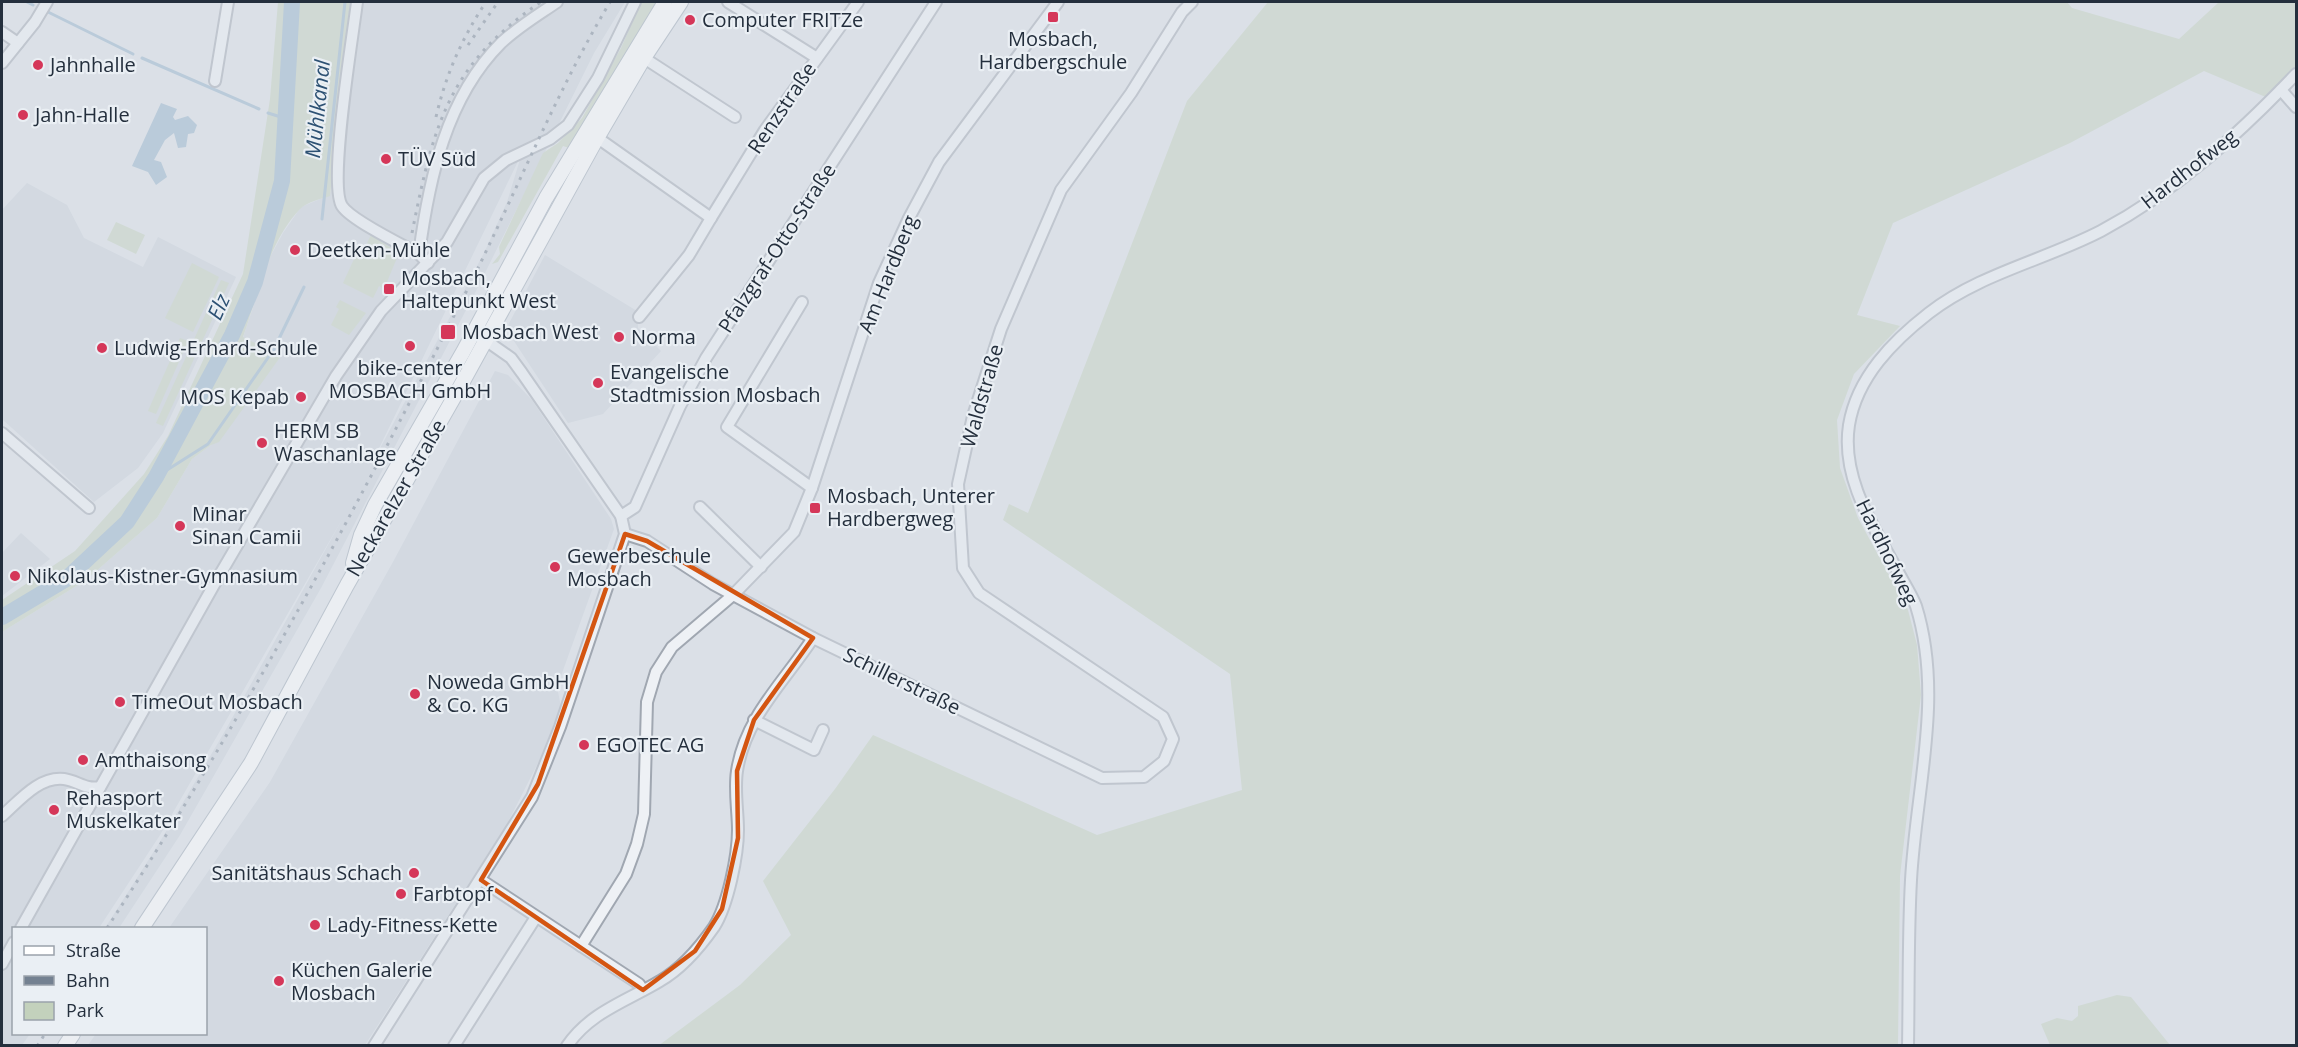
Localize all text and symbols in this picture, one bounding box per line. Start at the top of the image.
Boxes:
place label: Computer FRITZe [702,6,863,33]
marker: Mosbach, Hardbergschule [1046,10,1060,24]
marker: Computer FRITZe [683,13,697,27]
place label: Mosbach, Hardbergschule [979,25,1127,75]
place label: Jahnhalle [48,51,136,78]
street label: Renzstraße [741,57,822,159]
marker: Jahnhalle [31,58,45,72]
water label: Mühlkanal [298,58,336,159]
place label: Jahn-Halle [33,101,130,128]
marker: Jahn-Halle [16,108,30,122]
street label: Hardhofweg [2135,123,2242,215]
place label: TÜV Süd [398,145,476,172]
marker: TÜV Süd [379,152,393,166]
street label: Pfalzgraf-Otto-Straße [712,158,842,338]
street label: Am Hardberg [852,211,924,337]
place label: Deetken-Mühle [307,236,450,263]
marker: Deetken-Mühle [288,243,302,257]
place label: Mosbach, Haltepunkt West [401,264,556,314]
marker: Mosbach, Haltepunkt West [382,282,396,296]
water label: Elz [200,289,236,324]
place label: Mosbach West [462,318,598,345]
marker: Mosbach West [439,323,457,341]
place label: Norma [631,323,696,350]
marker: Norma [612,330,626,344]
place label: Ludwig-Erhard-Schule [114,334,318,361]
marker: bike-center MOSBACH GmbH [403,339,417,353]
marker: Ludwig-Erhard-Schule [95,341,109,355]
street label: Waldstraße [954,341,1009,451]
place label: bike-center MOSBACH GmbH [329,354,491,404]
place label: Evangelische Stadtmission Mosbach [610,358,821,408]
marker: Evangelische Stadtmission Mosbach [591,376,605,390]
place label: MOS Kepab [180,383,289,410]
marker: MOS Kepab [294,390,308,404]
street label: Neckarelzer Straße [340,414,452,581]
place label: HERM SB Waschanlage [274,417,397,467]
marker: HERM SB Waschanlage [255,436,269,450]
place label: Mosbach, Unterer Hardbergweg [827,482,995,532]
street label: Hardhofweg [1850,494,1925,609]
place label: Minar Sinan Camii [192,500,301,550]
marker: Mosbach, Unterer Hardbergweg [808,501,822,515]
marker: Minar Sinan Camii [173,519,187,533]
place label: Gewerbeschule Mosbach [567,542,711,592]
marker: Gewerbeschule Mosbach [548,560,562,574]
place label: Nikolaus-Kistner-Gymnasium [27,562,298,589]
marker: Nikolaus-Kistner-Gymnasium [8,569,22,583]
street label: Schillerstraße [839,641,965,721]
place label: Noweda GmbH & Co. KG [427,668,569,718]
marker: Noweda GmbH & Co. KG [408,687,422,701]
place label: TimeOut Mosbach [132,688,303,715]
marker: TimeOut Mosbach [113,695,127,709]
place label: EGOTEC AG [596,731,704,758]
marker: EGOTEC AG [577,738,591,752]
place label: Amthaisong [95,746,207,773]
marker: Amthaisong [76,753,90,767]
place label: Rehasport Muskelkater [66,784,181,834]
marker: Rehasport Muskelkater [47,803,61,817]
place label: Sanitätshaus Schach [212,859,402,886]
marker: Sanitätshaus Schach [407,866,421,880]
place label: Farbtopf [413,880,494,907]
marker: Farbtopf [394,887,408,901]
place label: Lady-Fitness-Kette [327,911,498,938]
marker: Lady-Fitness-Kette [308,918,322,932]
legend [12,927,207,1035]
text: Straße [66,938,121,962]
place label: Küchen Galerie Mosbach [291,956,432,1006]
text: Bahn [66,968,110,992]
marker: Küchen Galerie Mosbach [272,974,286,988]
text: Park [66,998,104,1022]

